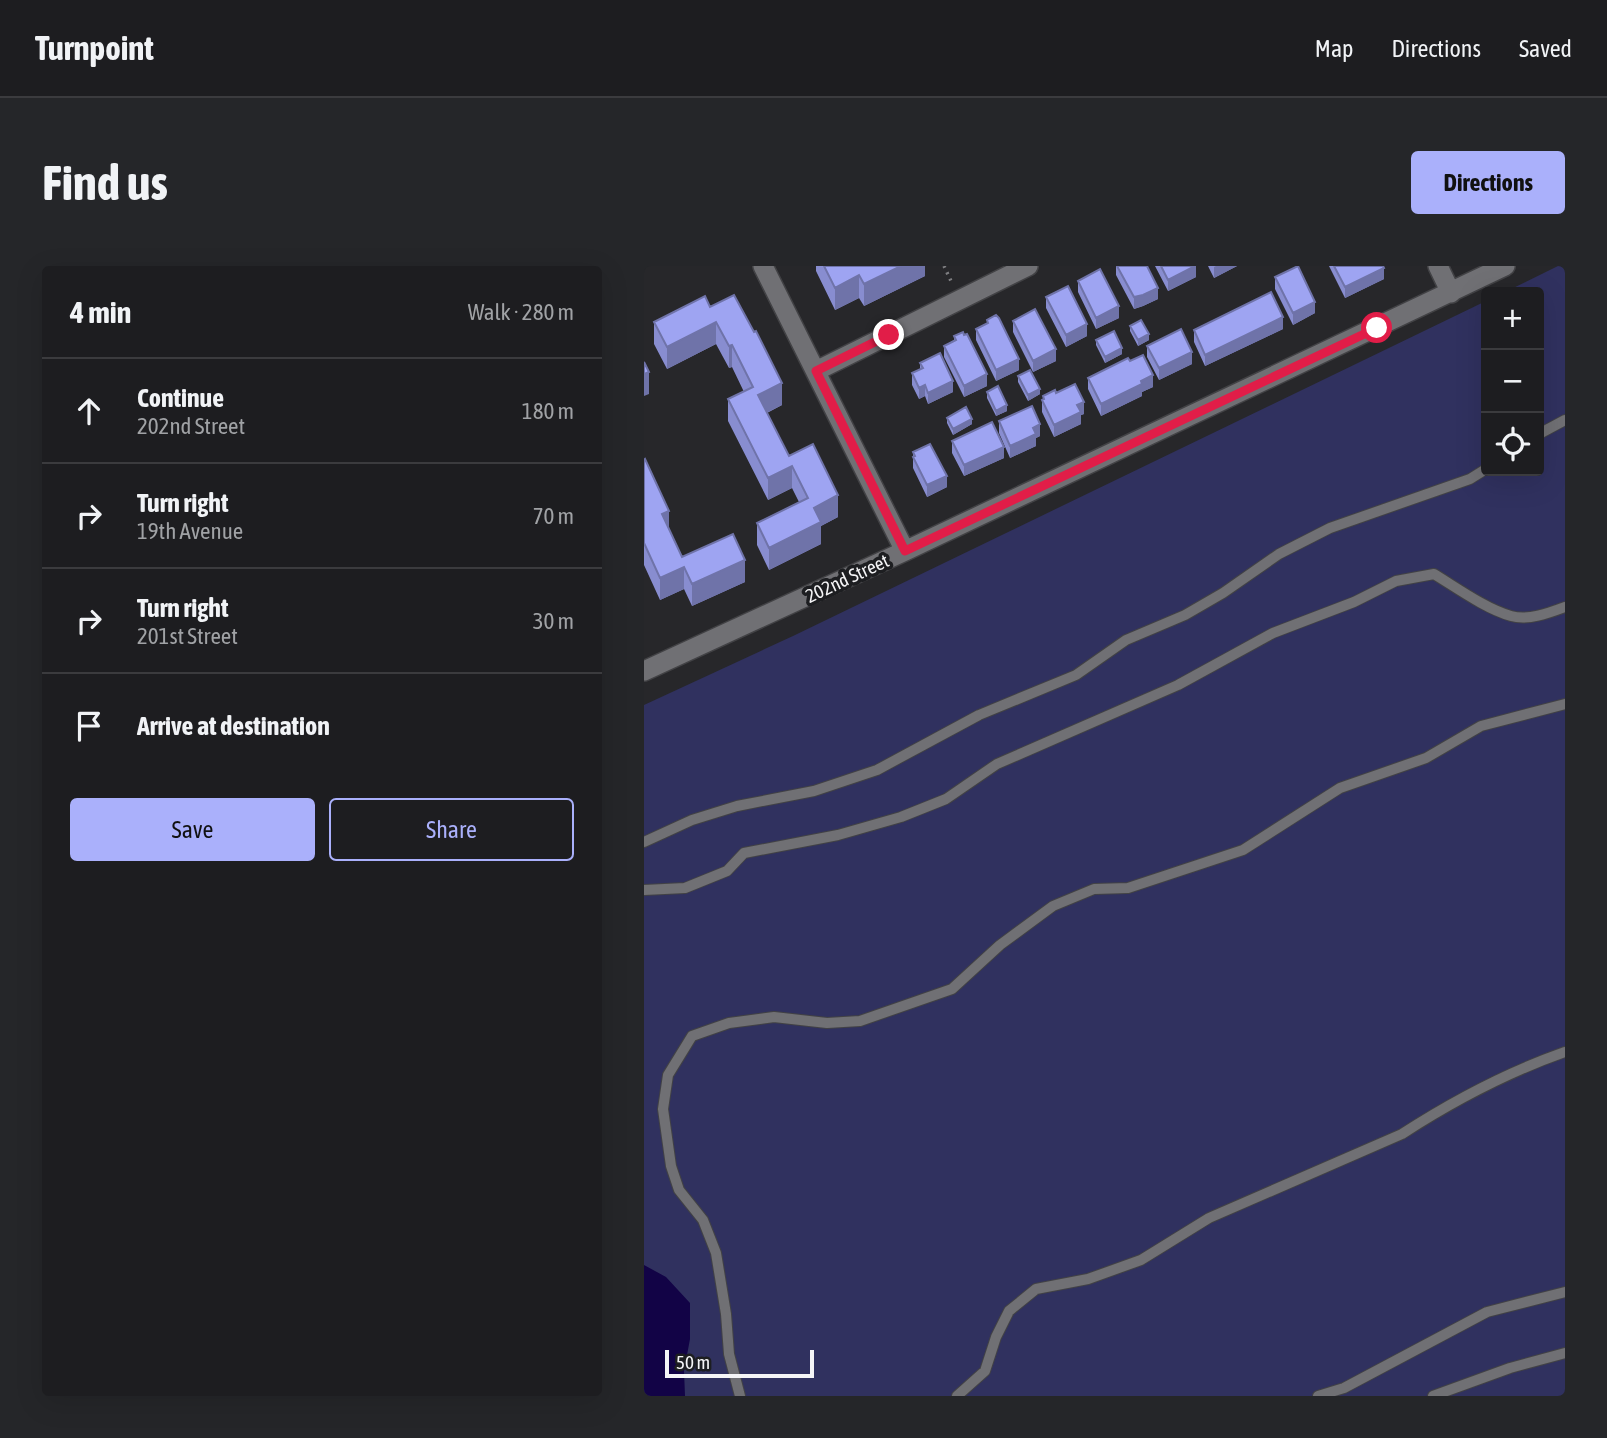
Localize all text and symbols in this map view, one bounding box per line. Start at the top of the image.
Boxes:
text: Turnpoint [35,29,154,67]
text: Map [1315,35,1353,62]
text: Directions [1391,35,1481,62]
text: Saved [1519,35,1572,62]
button: Directions [1411,151,1565,214]
text: Find us [42,154,168,210]
map controls [1481,287,1544,476]
button: + [1481,287,1544,350]
text: 4 min [70,295,131,329]
text: Walk · 280 m [468,299,574,325]
route start [1361,312,1392,343]
route end [873,319,904,350]
button: − [1481,350,1544,413]
text: Continue [137,383,224,413]
icon: ahead [70,392,108,430]
text: 180 m [522,398,574,424]
text: 202nd Street [137,413,245,439]
button: locate [1481,413,1544,476]
text: Turn right [137,488,228,518]
icon: right [70,497,108,535]
text: 70 m [533,503,574,529]
text: 19th Avenue [137,518,243,544]
street label: 202nd Street [802,549,892,607]
text: Turn right [137,593,228,623]
icon: right [70,602,108,640]
text: 30 m [533,608,574,634]
text: 201st Street [137,623,238,649]
icon: arrive [70,707,108,745]
text: Arrive at destination [137,711,330,741]
button: Save [70,798,315,861]
button: Share [329,798,574,861]
scale bar [665,1347,814,1379]
text: 50 m [676,1351,710,1373]

